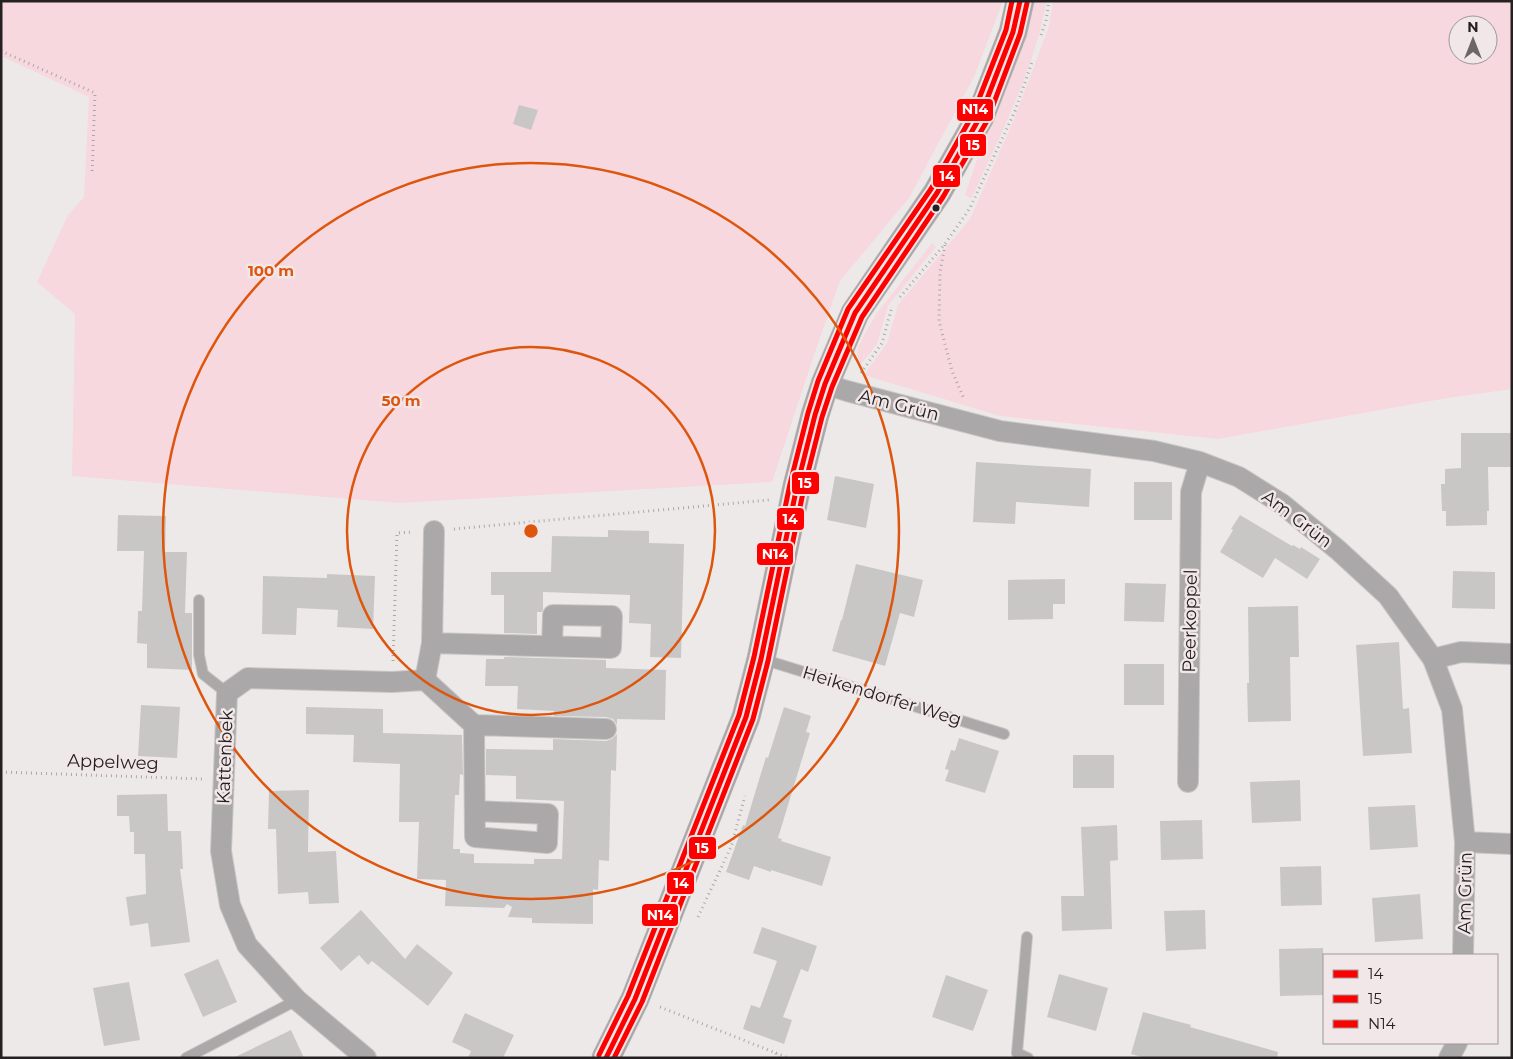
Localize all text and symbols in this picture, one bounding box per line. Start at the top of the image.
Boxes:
north arrow [1448,15,1498,65]
text: N [1467,18,1479,36]
line badge: N14 [956,98,994,122]
text: N14 [962,100,989,118]
line badge: 15 [959,133,987,157]
text: 15 [966,136,980,154]
line badge: 14 [932,164,961,188]
text: 14 [939,167,955,185]
unlabelled marker [931,203,941,213]
text: 100 m [248,261,294,280]
street label: Am Grün [856,384,942,426]
text: 50 m [381,391,421,410]
line badge: 15 [791,471,820,495]
text: 15 [798,474,812,492]
street label: Am Grün [1258,486,1336,552]
line badge: 14 [776,507,805,531]
text: 14 [782,510,798,528]
centre of rings [522,522,540,540]
line badge: N14 [756,542,794,566]
text: N14 [762,545,789,563]
street label: Peerkoppel [1178,569,1202,673]
street label: Heikendorfer Weg [800,661,964,731]
street label: Kattenbek [212,709,238,804]
street label: Appelweg [67,749,159,775]
line badge: 15 [688,836,717,860]
text: 15 [695,839,709,857]
street label: Am Grün [1453,852,1477,934]
line badge: 14 [666,871,695,895]
text: 14 [673,874,689,892]
line badge: N14 [641,903,679,927]
text: N14 [647,906,674,924]
legend [1323,954,1498,1044]
text: 14 [1368,964,1383,983]
text: 15 [1368,989,1382,1008]
text: N14 [1368,1014,1396,1033]

